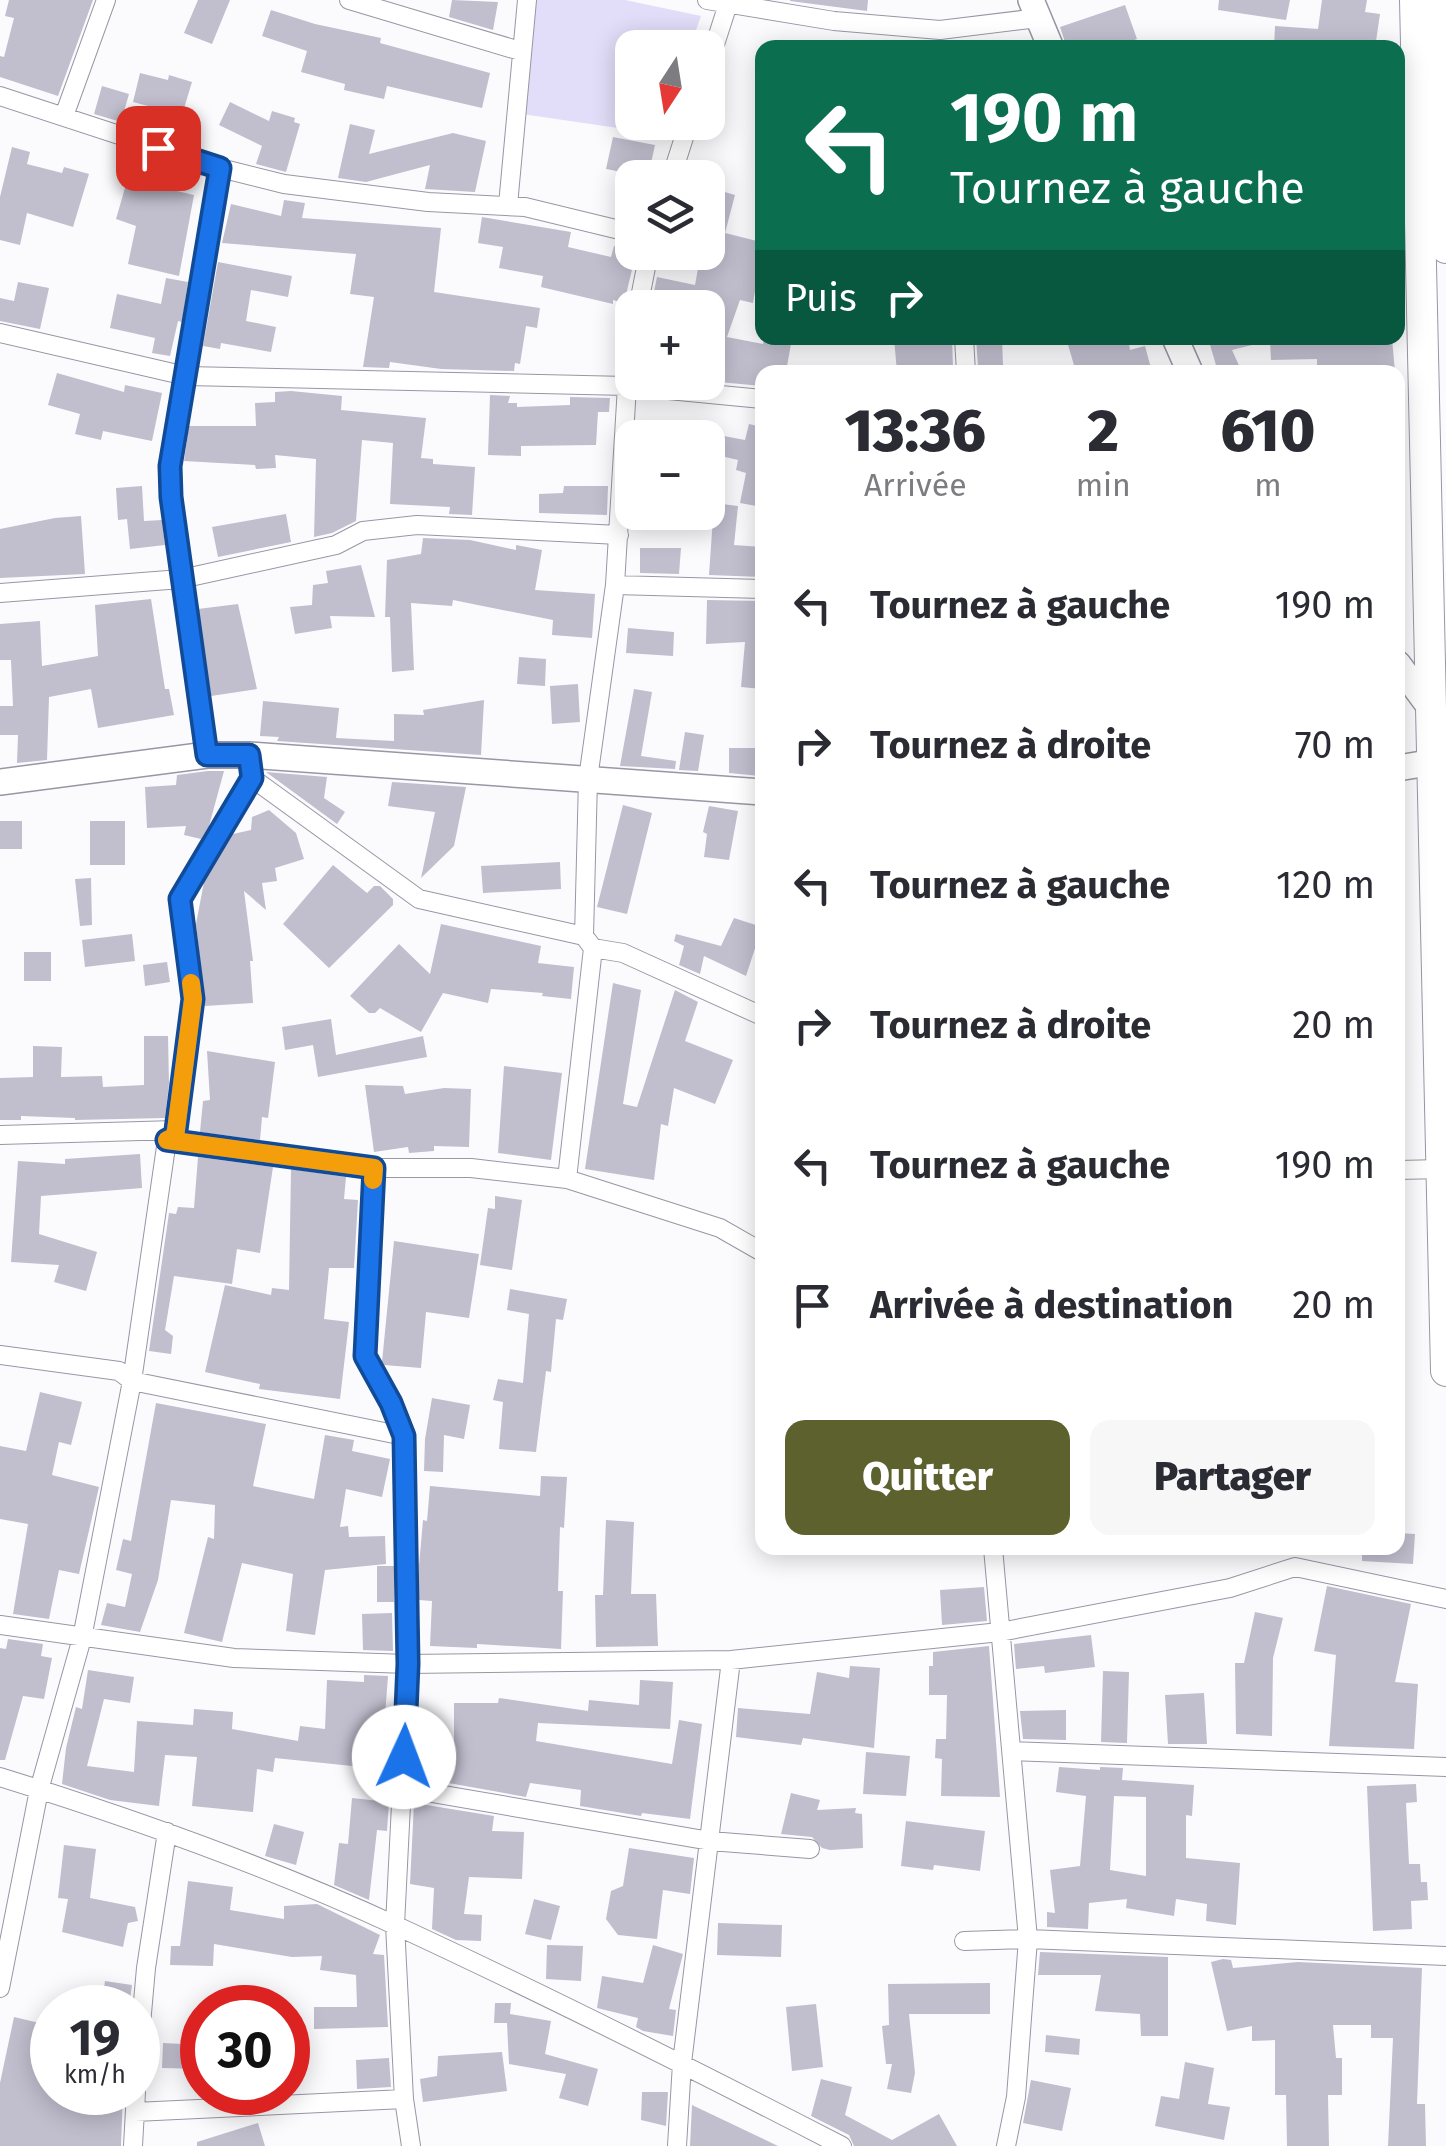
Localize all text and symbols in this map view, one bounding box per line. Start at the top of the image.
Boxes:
north arrow [615,30,725,140]
map controls [615,30,725,530]
text: 190 m [950,76,1138,160]
icon: left [785,80,915,210]
pin [116,106,201,191]
icon: arrive [131,121,186,176]
button: layers [615,160,725,270]
text: Tournez à gauche [950,161,1305,215]
icon: right [877,270,932,325]
text: Puis [785,275,857,321]
button: + [615,290,725,400]
text: 13:36 [845,395,986,467]
text: 2 [1088,395,1119,467]
text: 610 [1220,395,1315,467]
button: − [615,420,725,530]
text: Arrivée [864,466,967,504]
text: min [1076,466,1131,504]
text: m [1254,466,1282,504]
icon: left [785,578,840,633]
text: Tournez à gauche [870,582,1170,628]
text: 190 m [1275,582,1375,628]
icon: right [785,718,840,773]
text: Tournez à droite [870,722,1151,768]
text: 70 m [1295,722,1375,768]
icon: left [785,858,840,913]
text: Tournez à gauche [870,862,1170,908]
text: 120 m [1276,862,1375,908]
icon: right [785,998,840,1053]
text: Tournez à droite [870,1002,1151,1048]
text: 20 m [1292,1002,1375,1048]
icon: left [785,1138,840,1193]
text: Tournez à gauche [870,1142,1170,1188]
text: 190 m [1275,1142,1375,1188]
icon: arrive [785,1278,840,1333]
text: Arrivée à destination [870,1282,1233,1328]
text: 20 m [1292,1282,1375,1328]
button: Quitter [785,1420,1070,1535]
button: Partager [1090,1420,1375,1535]
position arrow [352,1705,456,1809]
speed limit sign: 30 [180,1985,310,2115]
text: 19 [69,2008,121,2068]
text: km/h [64,2060,126,2090]

